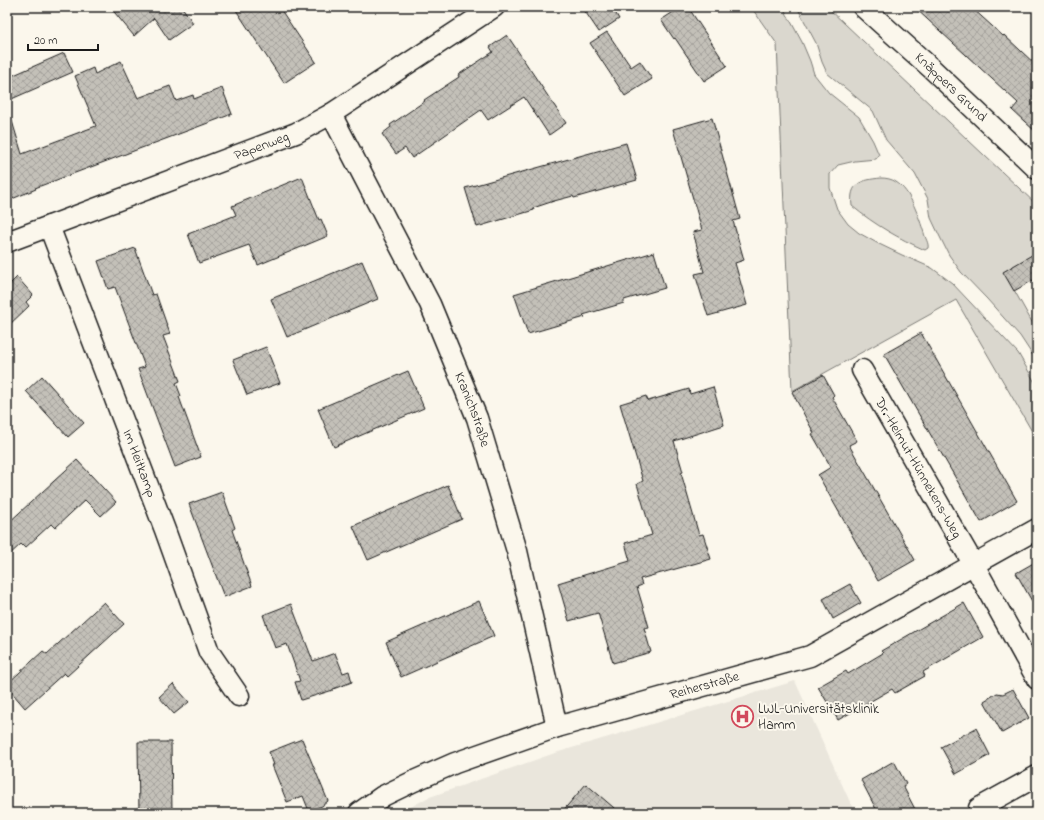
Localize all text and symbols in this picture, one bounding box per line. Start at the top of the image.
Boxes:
scale bar [28,26,98,52]
text: 20 m [34,32,57,50]
street label: Knäppers Grund [910,48,992,127]
street label: Papenweg [231,126,292,166]
street label: Kranichstraße [449,369,496,450]
street label: Dr.-Helmut-Hünnekens-Weg [869,393,967,543]
street label: Im Heitkamp [117,426,162,501]
street label: Reiherstraße [667,666,742,705]
place label: LWL-Universitätsklinik Hamm [758,699,880,736]
hospital icon: LWL-Universitätsklinik Hamm [729,704,755,730]

